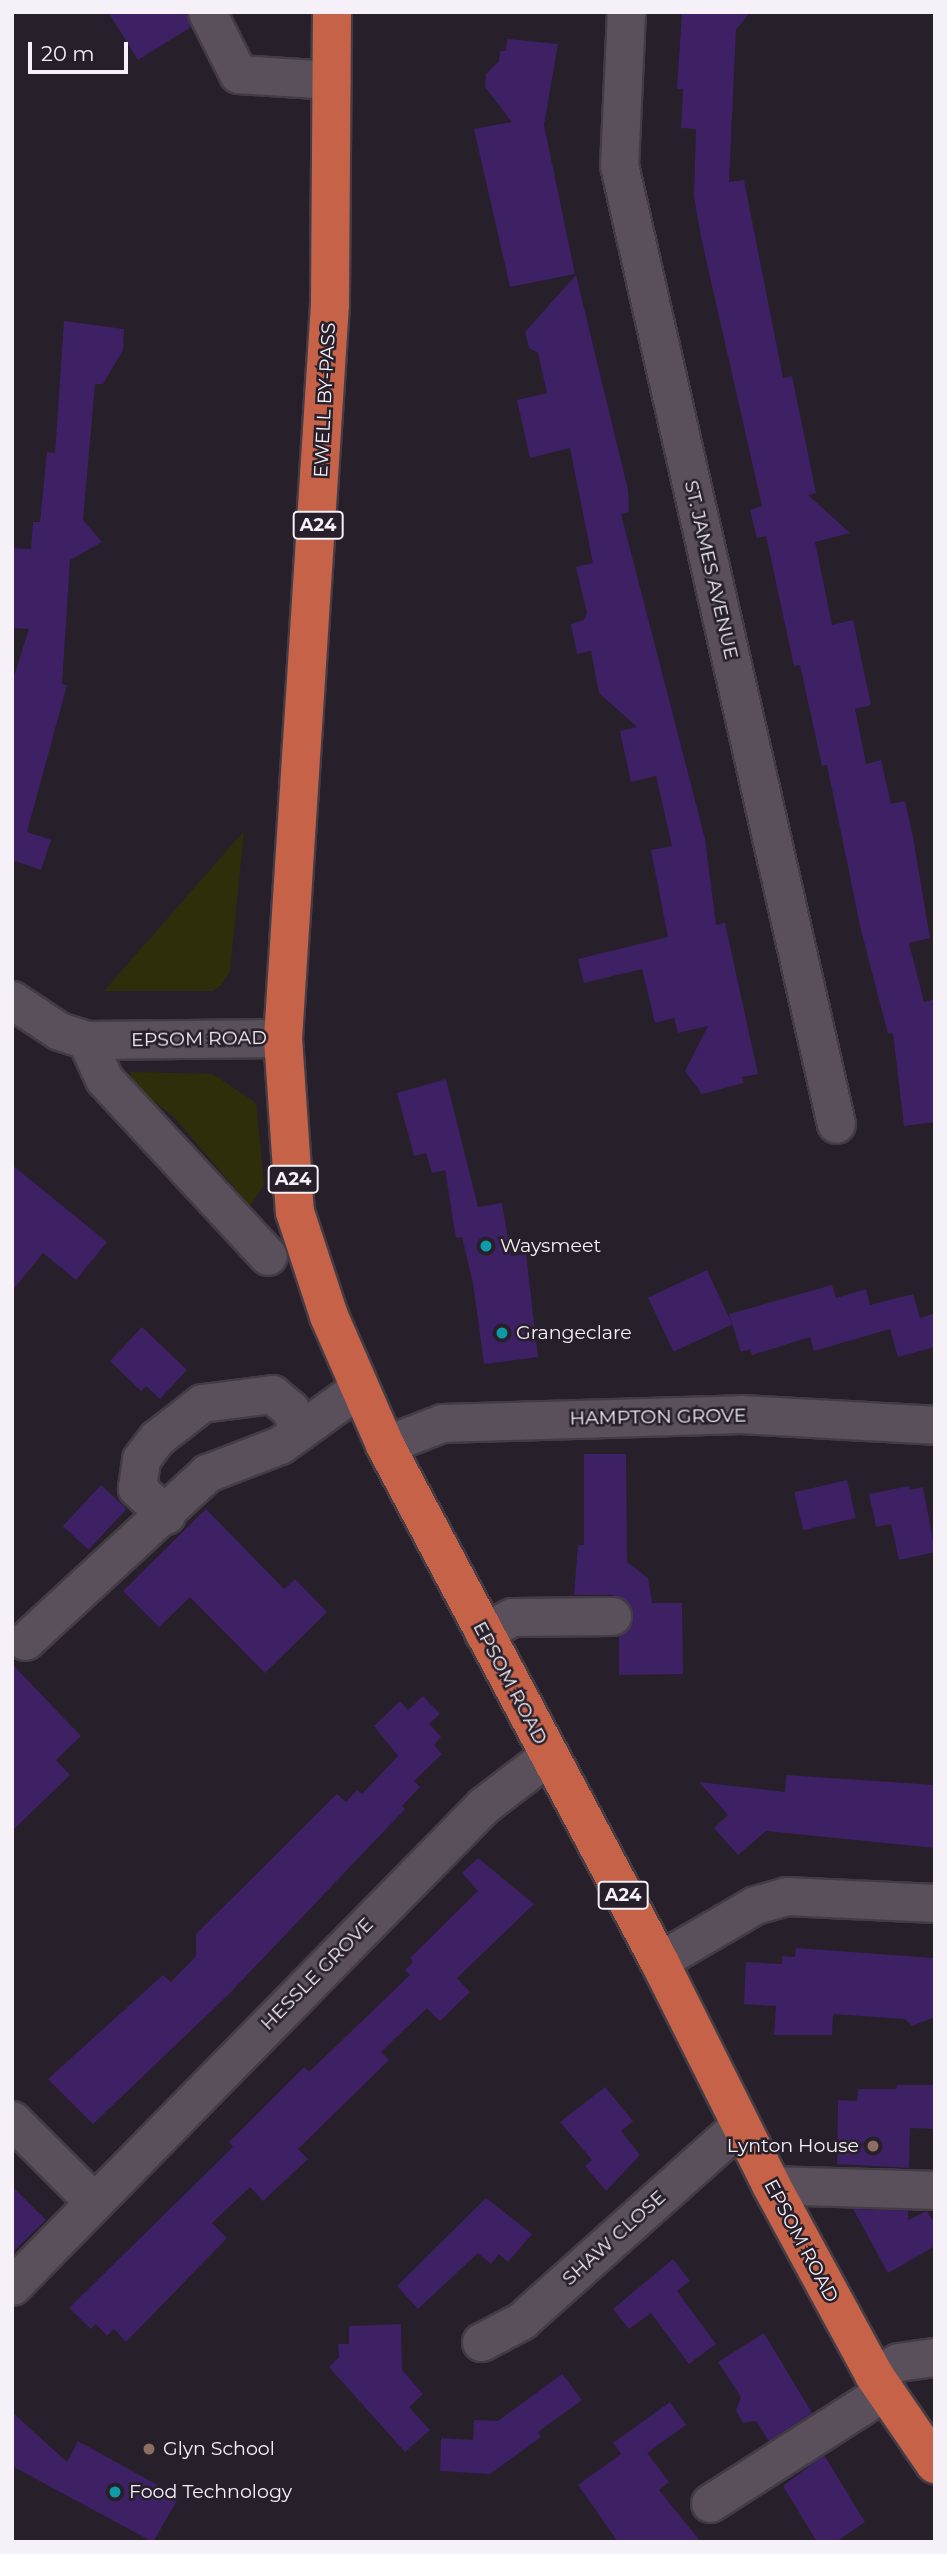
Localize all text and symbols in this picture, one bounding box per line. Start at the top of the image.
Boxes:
scale bar [32,28,131,72]
text: 20 m [41,41,95,66]
street label: EWELL BY-PASS [310,322,340,478]
street label: ST. JAMES AVENUE [679,478,743,662]
road number: A24 [292,510,344,540]
street label: EPSOM ROAD [131,1026,267,1052]
road number: A24 [267,1164,319,1194]
place label: Waysmeet [500,1235,601,1257]
marker: Waysmeet [478,1238,494,1254]
place label: Grangeclare [516,1322,632,1344]
marker: Grangeclare [494,1325,510,1341]
street label: HAMPTON GROVE [569,1404,747,1430]
street label: EPSOM ROAD [468,1618,552,1748]
road number: A24 [597,1881,649,1910]
street label: HESSLE GROVE [256,1913,378,2035]
place label: Lynton House [727,2135,859,2157]
marker: Lynton House [865,2138,881,2154]
street label: EPSOM ROAD [759,2176,843,2306]
street label: SHAW CLOSE [558,2186,670,2290]
place label: Glyn School [163,2438,275,2460]
marker: Glyn School [141,2441,157,2457]
place label: Food Technology [129,2481,292,2503]
marker: Food Technology [107,2484,123,2500]

